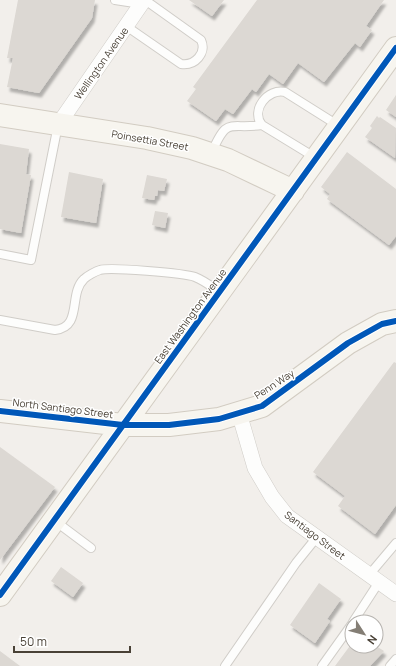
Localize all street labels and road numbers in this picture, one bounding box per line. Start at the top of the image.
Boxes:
street label: Wellington Avenue [71,24,131,102]
street label: Poinsettia Street [110,126,190,154]
street label: East Washington Avenue [151,266,229,366]
street label: Penn Way [251,365,297,402]
street label: North Santiago Street [12,395,114,421]
street label: Santiago Street [282,508,348,562]

